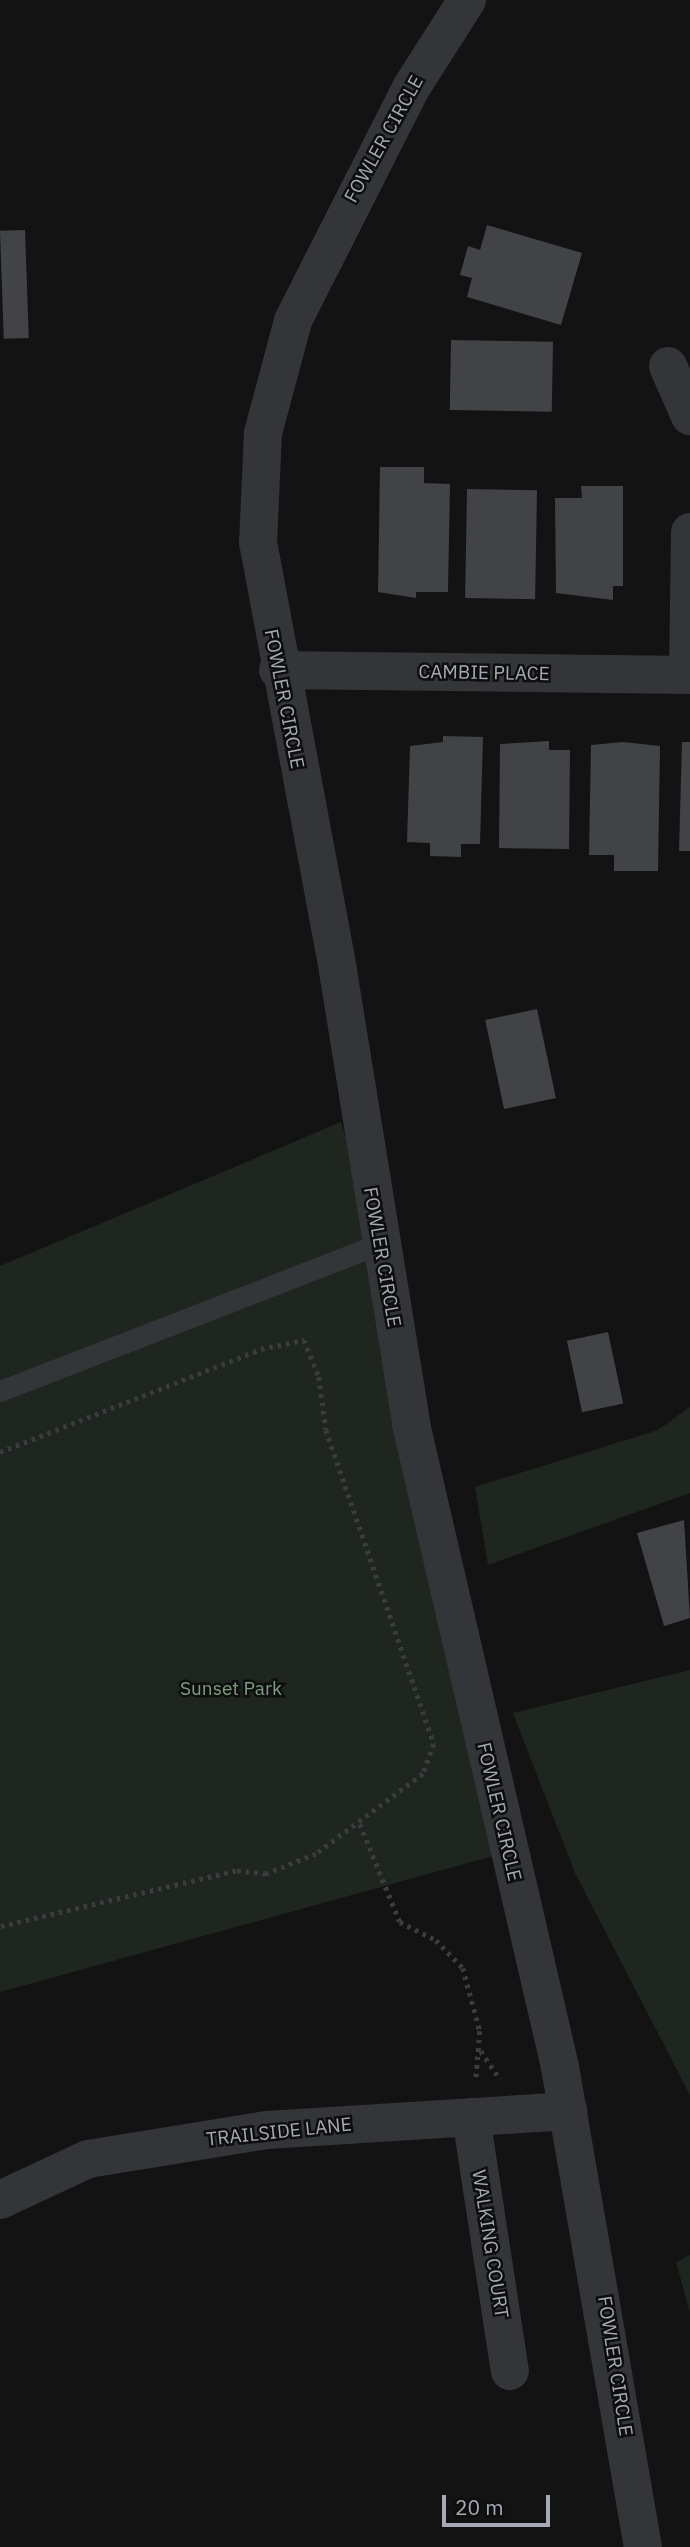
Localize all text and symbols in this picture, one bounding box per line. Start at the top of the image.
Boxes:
street label: FOWLER CIRCLE [340,72,428,206]
street label: FOWLER CIRCLE [259,627,309,771]
street label: CAMBIE PLACE [418,660,550,686]
street label: FOWLER CIRCLE [358,1185,406,1329]
park label: Sunset Park [180,1678,282,1700]
street label: FOWLER CIRCLE [472,1740,526,1884]
street label: TRAILSIDE LANE [205,2113,353,2151]
street label: WALKING COURT [467,2168,513,2320]
street label: FOWLER CIRCLE [593,2294,637,2438]
scale bar [445,2480,554,2524]
text: 20 m [455,2493,504,2521]

